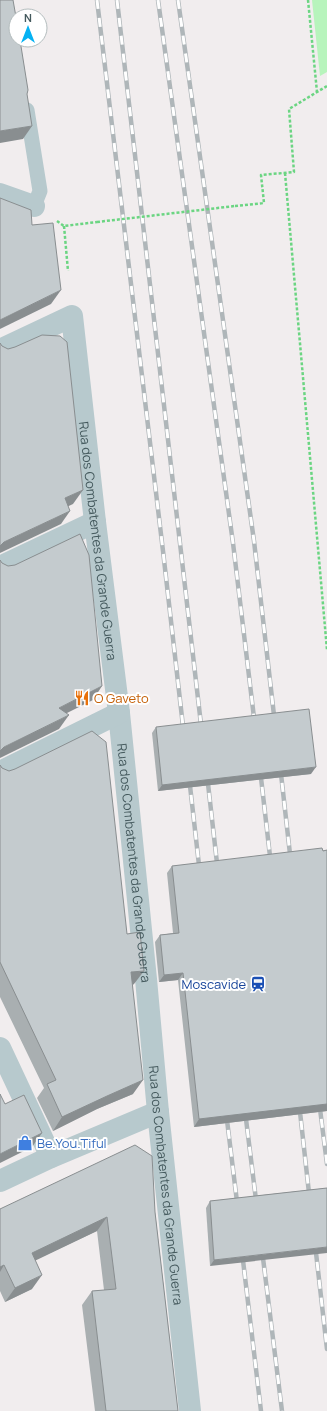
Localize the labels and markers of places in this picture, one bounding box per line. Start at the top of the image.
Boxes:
restaurant icon: O Gaveto [73,689,91,707]
place label: O Gaveto [94,689,149,707]
place label: Moscavide [182,975,246,993]
station icon: Moscavide [249,975,267,993]
shop icon: Be.You.Tiful [16,1134,34,1152]
place label: Be.You.Tiful [37,1134,107,1152]

